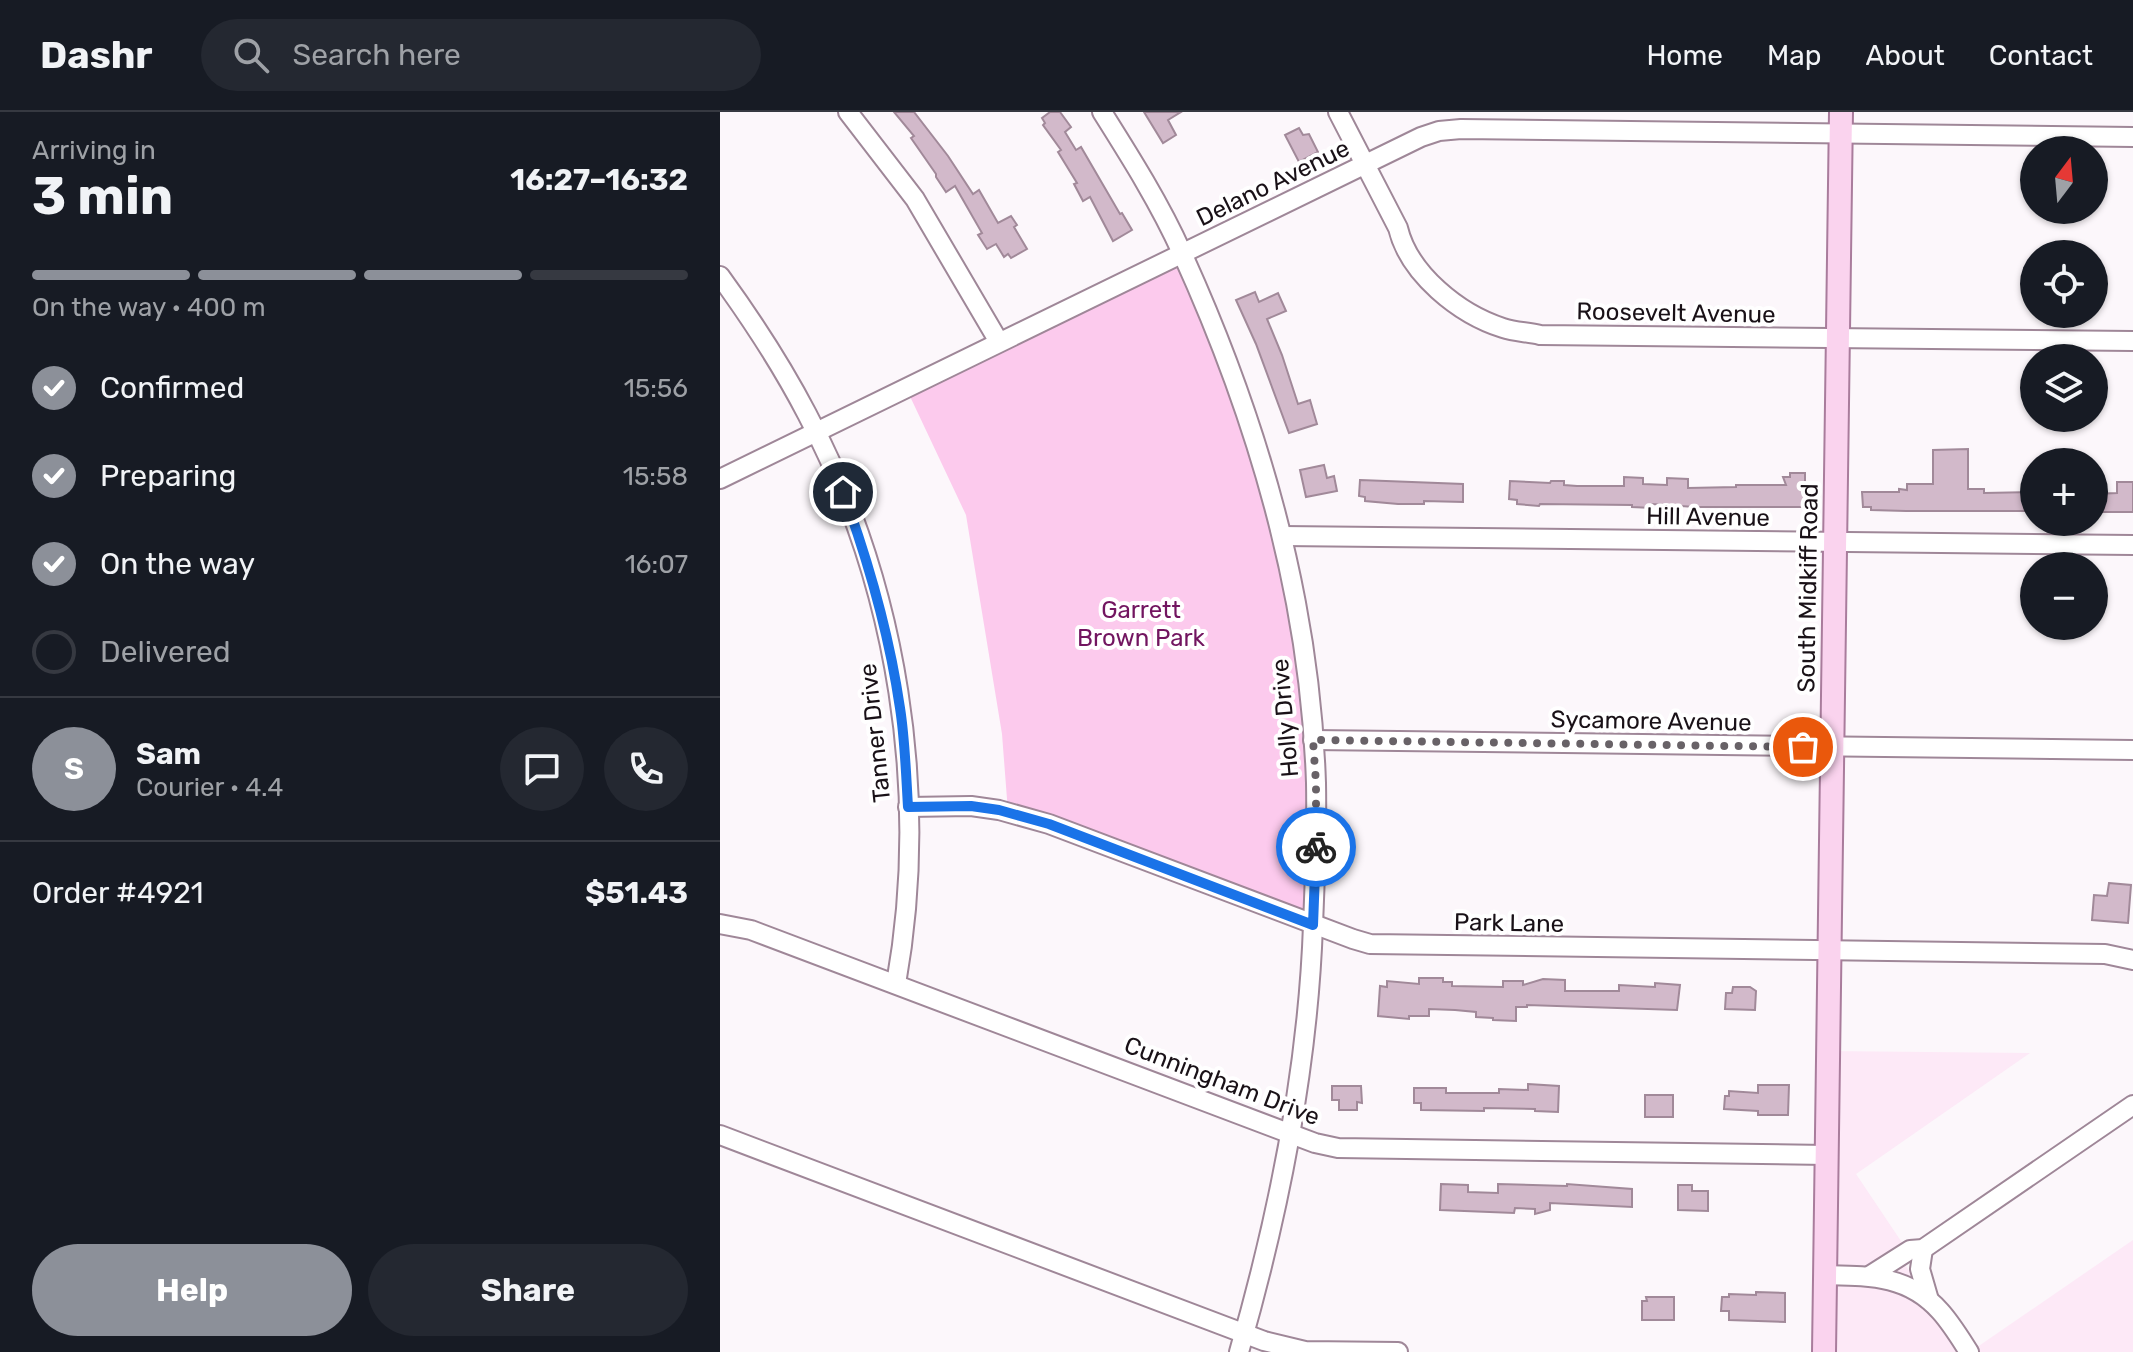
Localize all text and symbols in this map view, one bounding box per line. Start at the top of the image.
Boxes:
search box [201,19,761,91]
text: Dashr [40,32,153,78]
icon: search [229,33,273,77]
text: Search here [293,37,461,73]
text: Home [1646,39,1723,72]
text: Map [1767,39,1821,72]
text: About [1865,39,1945,72]
text: Contact [1989,39,2093,72]
street label: Delano Avenue [1192,134,1354,232]
text: Arriving in [32,135,156,166]
north arrow [2020,136,2108,224]
map controls [2020,136,2108,640]
text: 16:27–16:32 [510,162,688,198]
text: 3 min [32,165,173,227]
button: locate [2020,240,2108,328]
text: On the way · 400 m [32,292,266,323]
street label: Roosevelt Avenue [1576,297,1776,329]
button: layers [2020,344,2108,432]
icon: check [32,366,76,410]
text: Confirmed [100,370,244,406]
text: 15:56 [624,373,688,404]
button: + [2020,448,2108,536]
icon: check [32,454,76,498]
text: Preparing [100,458,236,494]
pin [809,458,877,526]
text: 15:58 [623,461,688,492]
icon: home [821,470,865,514]
street label: South Midkiff Road [1792,483,1824,693]
street label: Hill Avenue [1646,502,1770,532]
icon: check [32,542,76,586]
text: On the way [100,546,255,582]
text: 16:07 [625,549,688,580]
button: − [2020,552,2108,640]
park label: Garrett Brown Park [1077,596,1206,652]
text: Delivered [100,634,231,670]
street label: Holly Drive [1266,658,1304,778]
street label: Tanner Drive [854,662,896,804]
street label: Sycamore Avenue [1550,705,1752,737]
pin [1769,713,1837,781]
icon: bag [1781,725,1825,769]
button: chat [500,727,584,811]
button: phone [604,727,688,811]
text: Sam [136,736,201,772]
text: S [64,751,84,787]
text: Courier · 4.4 [136,772,283,803]
courier [1276,807,1356,887]
icon: bike [1294,825,1338,869]
text: Order #4921 [32,875,204,911]
text: $51.43 [585,875,688,911]
street label: Park Lane [1454,908,1564,938]
street label: Cunningham Drive [1120,1031,1324,1131]
button: Help [32,1244,352,1336]
button: Share [368,1244,688,1336]

